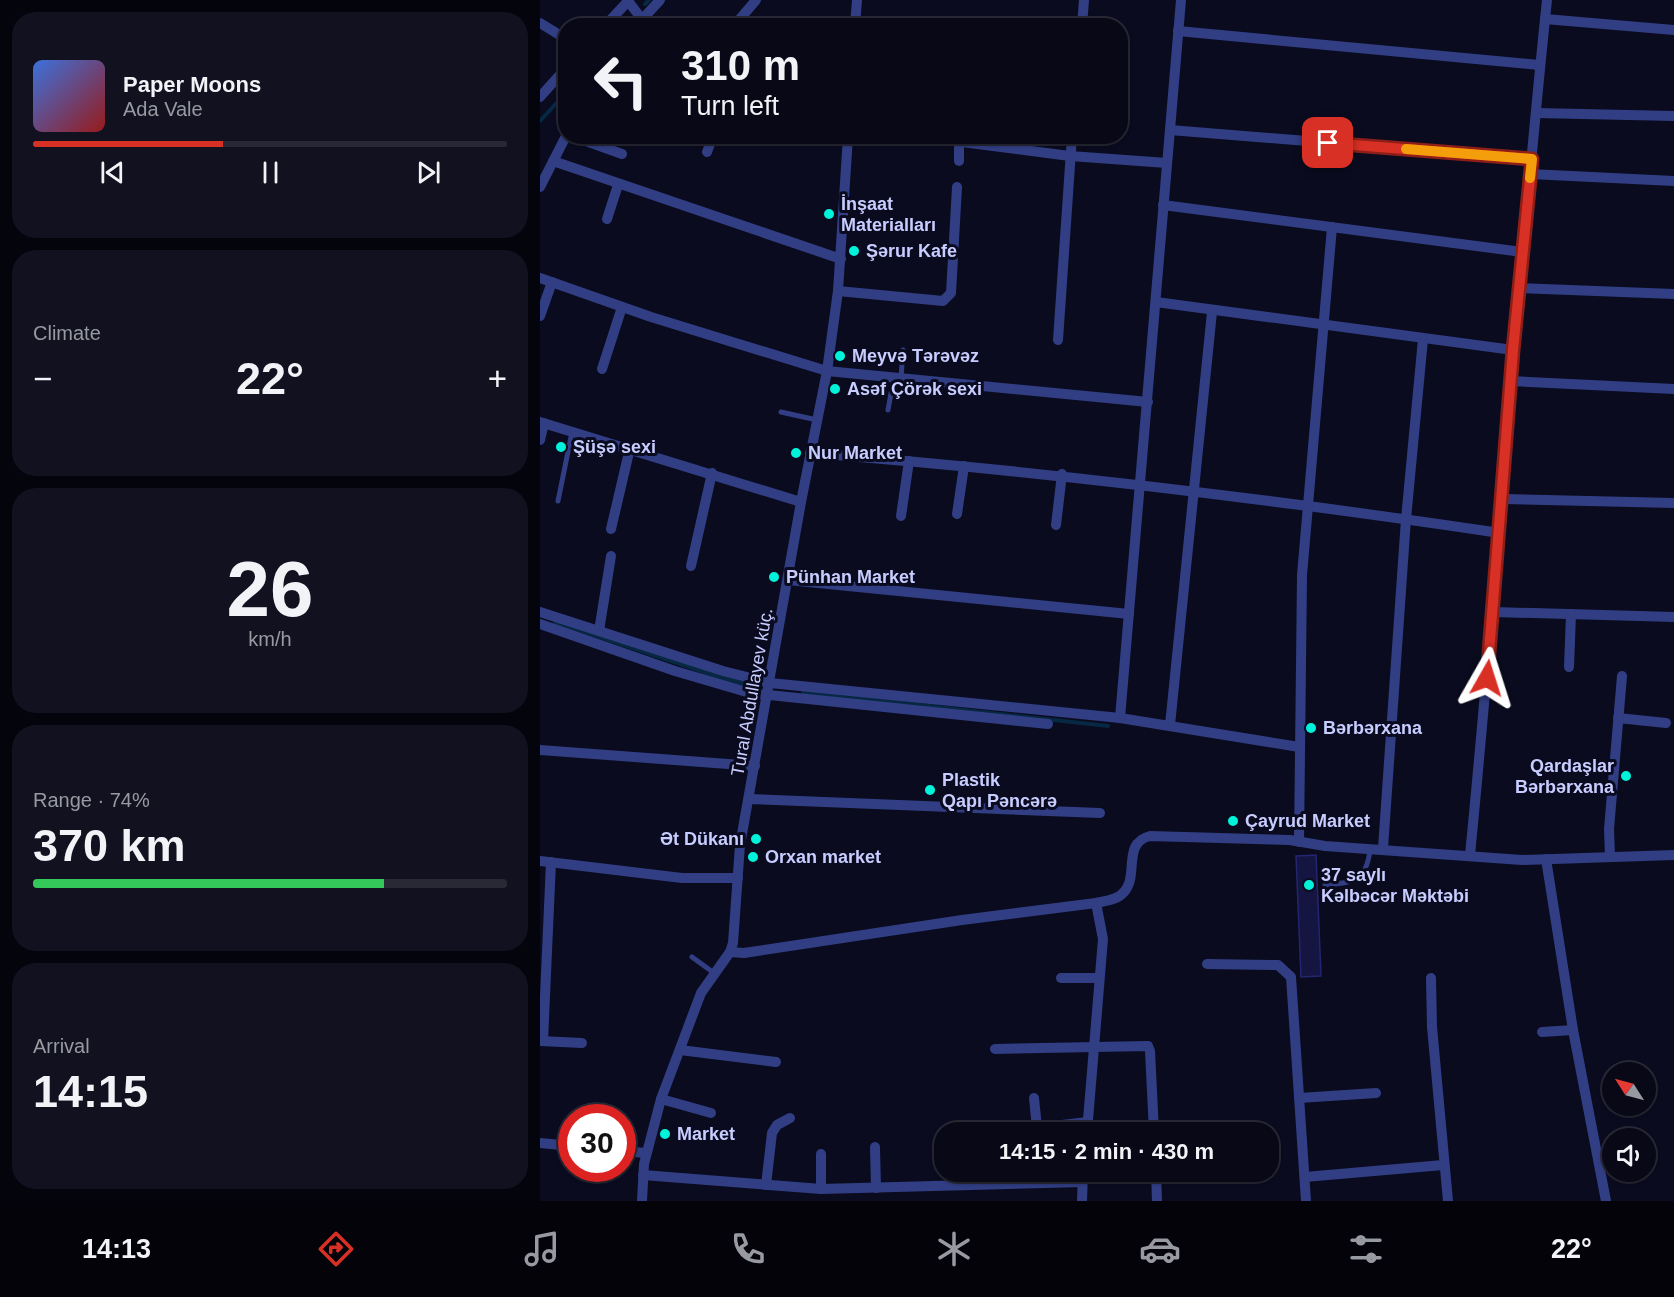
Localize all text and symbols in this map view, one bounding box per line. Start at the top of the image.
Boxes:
icon: left [582,42,660,120]
text: 310 m [681,42,800,89]
text: Paper Moons [123,72,261,97]
text: Turn left [681,91,779,121]
text: Ada Vale [123,98,203,120]
pin [1302,117,1353,168]
icon: arrive [1311,126,1344,159]
icon: previous [96,156,129,189]
icon: pause [254,156,287,189]
icon: next [412,156,445,189]
place label: İnşaat Materialları [841,194,936,235]
marker: İnşaat Materialları [822,207,836,221]
place label: Şərur Kafe [866,241,957,261]
marker: Şərur Kafe [847,244,861,258]
text: Climate [33,322,101,344]
place label: Meyvə Tərəvəz [852,346,979,366]
marker: Meyvə Tərəvəz [833,349,847,363]
text: 22° [236,353,304,404]
text: − [33,360,52,397]
text: + [488,360,507,397]
place label: Asəf Çörək sexi [847,379,982,399]
marker: Asəf Çörək sexi [828,382,842,396]
place label: Şüşə sexi [573,437,656,457]
marker: Şüşə sexi [554,440,568,454]
place label: Nur Market [808,443,902,463]
marker: Nur Market [789,446,803,460]
text: 26 [227,545,313,633]
place label: Pünhan Market [786,567,915,587]
marker: Pünhan Market [767,570,781,584]
street label: Tural Abdullayev küç. [727,606,777,778]
text: km/h [248,628,292,650]
position arrow [1455,646,1519,710]
place label: Bərbərxana [1323,718,1423,738]
marker: Bərbərxana [1304,721,1318,735]
place label: Qardaşlar Bərbərxana [1515,756,1615,797]
marker: Qardaşlar Bərbərxana [1619,769,1633,783]
place label: Plastik Qapı Pəncərə [942,770,1057,811]
marker: Plastik Qapı Pəncərə [923,783,937,797]
text: Range · 74% [33,789,150,811]
place label: Çayrud Market [1245,811,1370,831]
marker: Çayrud Market [1226,814,1240,828]
text: 370 km [33,820,186,871]
place label: Ət Dükanı [660,829,744,849]
marker: Ət Dükanı [749,832,763,846]
place label: Orxan market [765,847,881,867]
marker: Orxan market [746,850,760,864]
place label: 37 saylı Kəlbəcər Məktəbi [1321,865,1469,906]
marker: 37 saylı Kəlbəcər Məktəbi [1302,878,1316,892]
text: Arrival [33,1035,90,1057]
north arrow [1602,1062,1656,1116]
map controls [1602,1062,1656,1182]
text: 14:15 [33,1066,148,1117]
speed limit sign: 30 [558,1104,636,1182]
place label: Market [677,1124,735,1144]
marker: Market [658,1127,672,1141]
button: sound [1602,1128,1656,1182]
text: 14:15 · 2 min · 430 m [999,1139,1214,1164]
icon: directions [315,1228,357,1270]
icon: music [521,1228,563,1270]
icon: phone [727,1228,769,1270]
icon: climate [933,1228,975,1270]
icon: car [1139,1228,1181,1270]
icon: filters [1345,1228,1387,1270]
text: 14:13 [82,1234,151,1264]
text: 22° [1551,1234,1592,1264]

